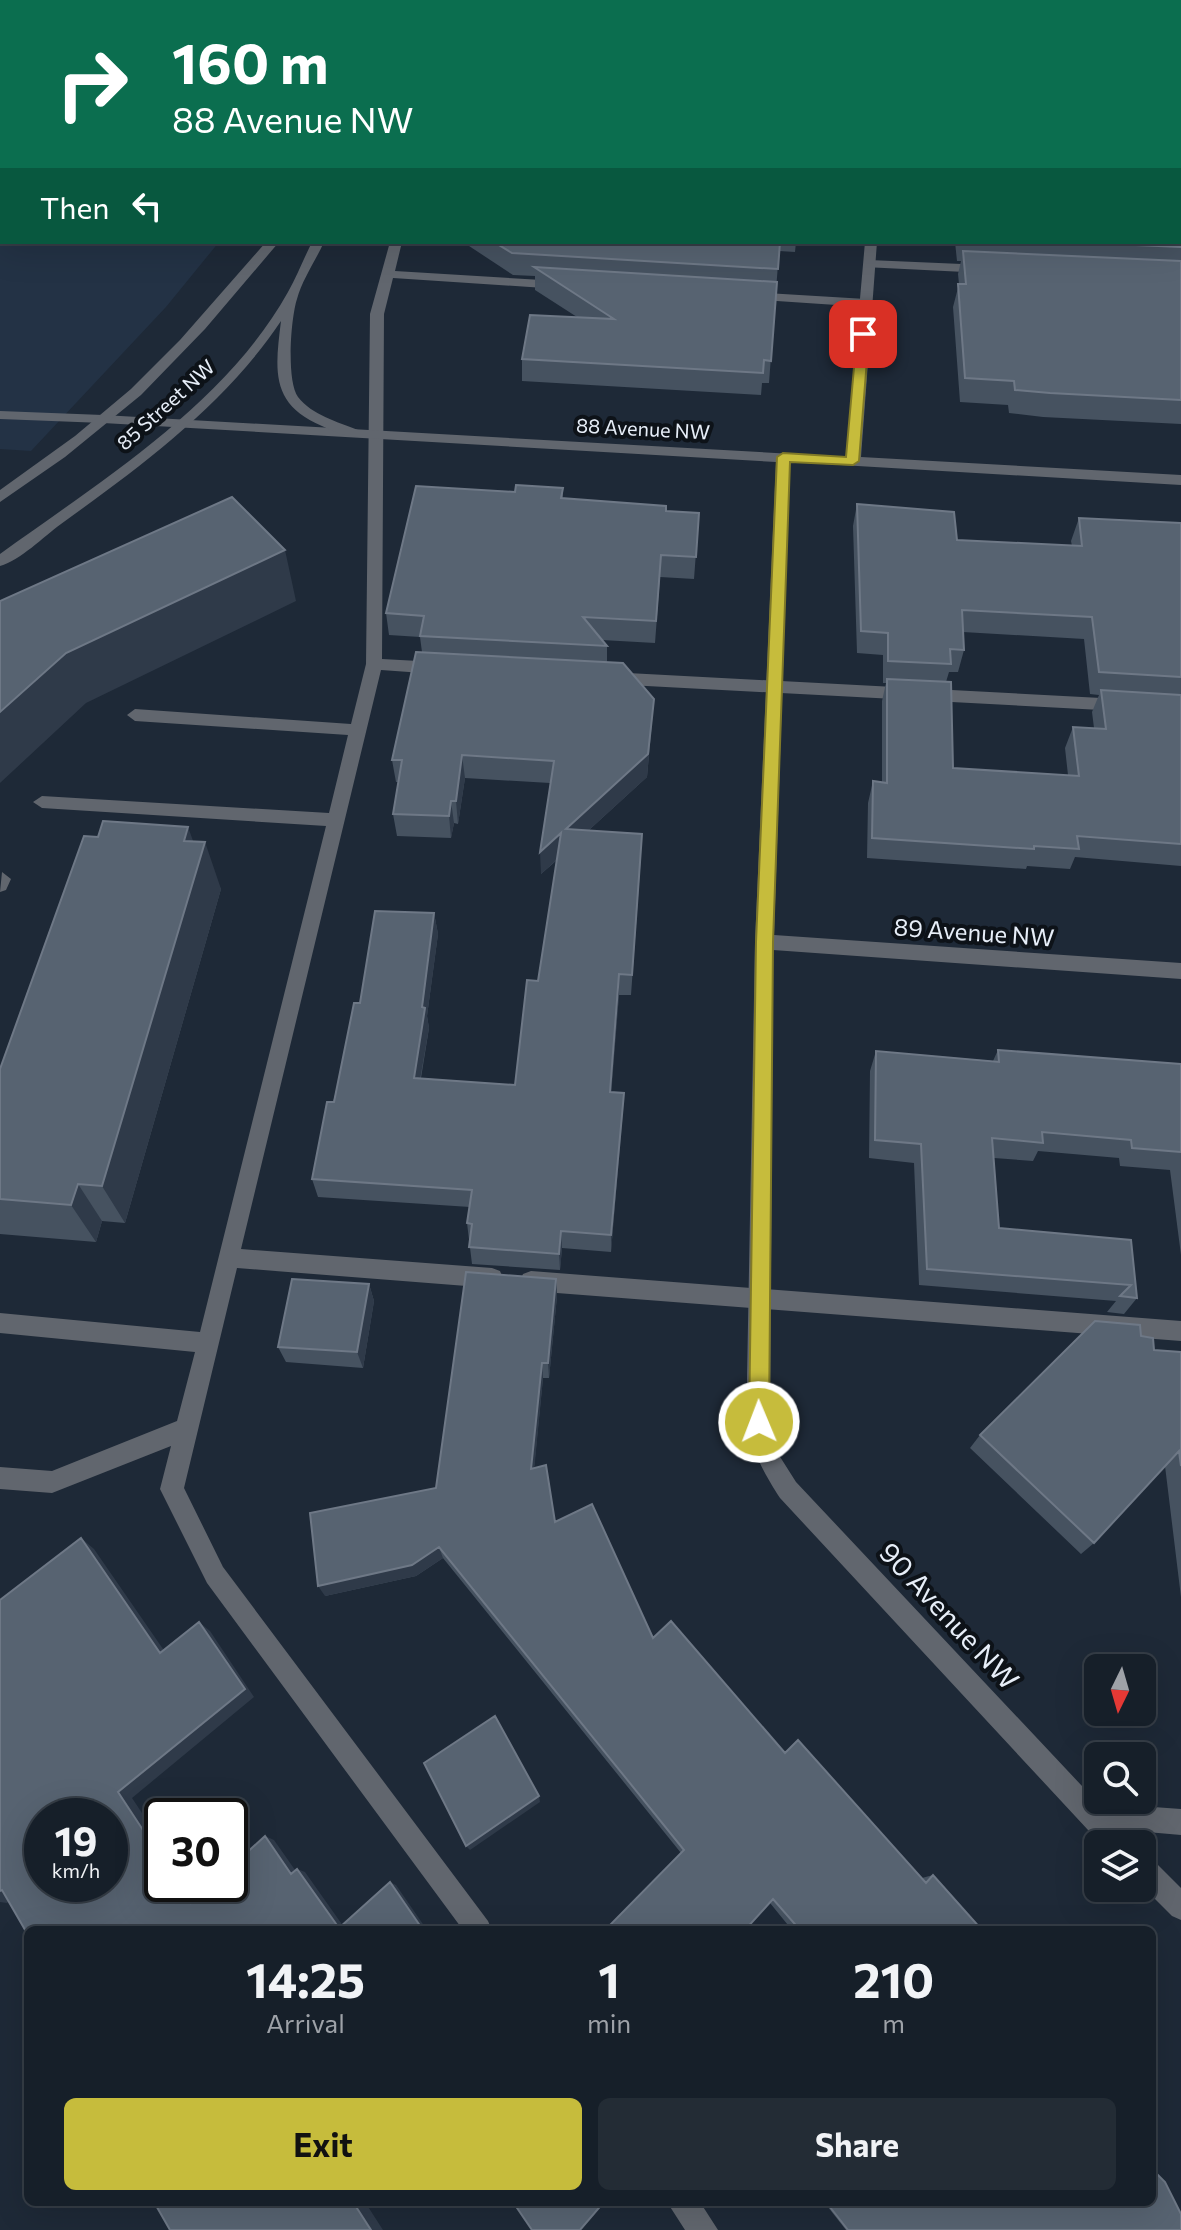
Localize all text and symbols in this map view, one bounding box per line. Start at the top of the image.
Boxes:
text: 160 m [172,27,329,96]
icon: right [40,32,144,136]
text: 88 Avenue NW [172,96,413,140]
icon: left [125,184,169,228]
text: Then [40,188,109,225]
pin [829,300,897,368]
icon: arrive [841,312,885,356]
street label: 85 Street NW [111,354,219,454]
street label: 88 Avenue NW [575,413,711,443]
street label: 89 Avenue NW [893,911,1055,952]
position arrow [717,1380,801,1464]
street label: 90 Avenue NW [873,1535,1027,1696]
north arrow [1084,1654,1156,1726]
map controls [1084,1654,1156,1902]
button: search [1084,1742,1156,1814]
speed limit sign: 30 [144,1798,248,1902]
text: 19 [55,1815,97,1864]
button: layers [1084,1830,1156,1902]
text: km/h [52,1858,100,1882]
text: 14:25 [246,1949,365,2008]
text: 1 [598,1949,620,2008]
text: 210 [853,1949,934,2008]
text: Arrival [266,2007,345,2038]
text: min [587,2007,631,2038]
text: m [882,2007,905,2038]
button: Exit [64,2098,582,2190]
button: Share [598,2098,1116,2190]

